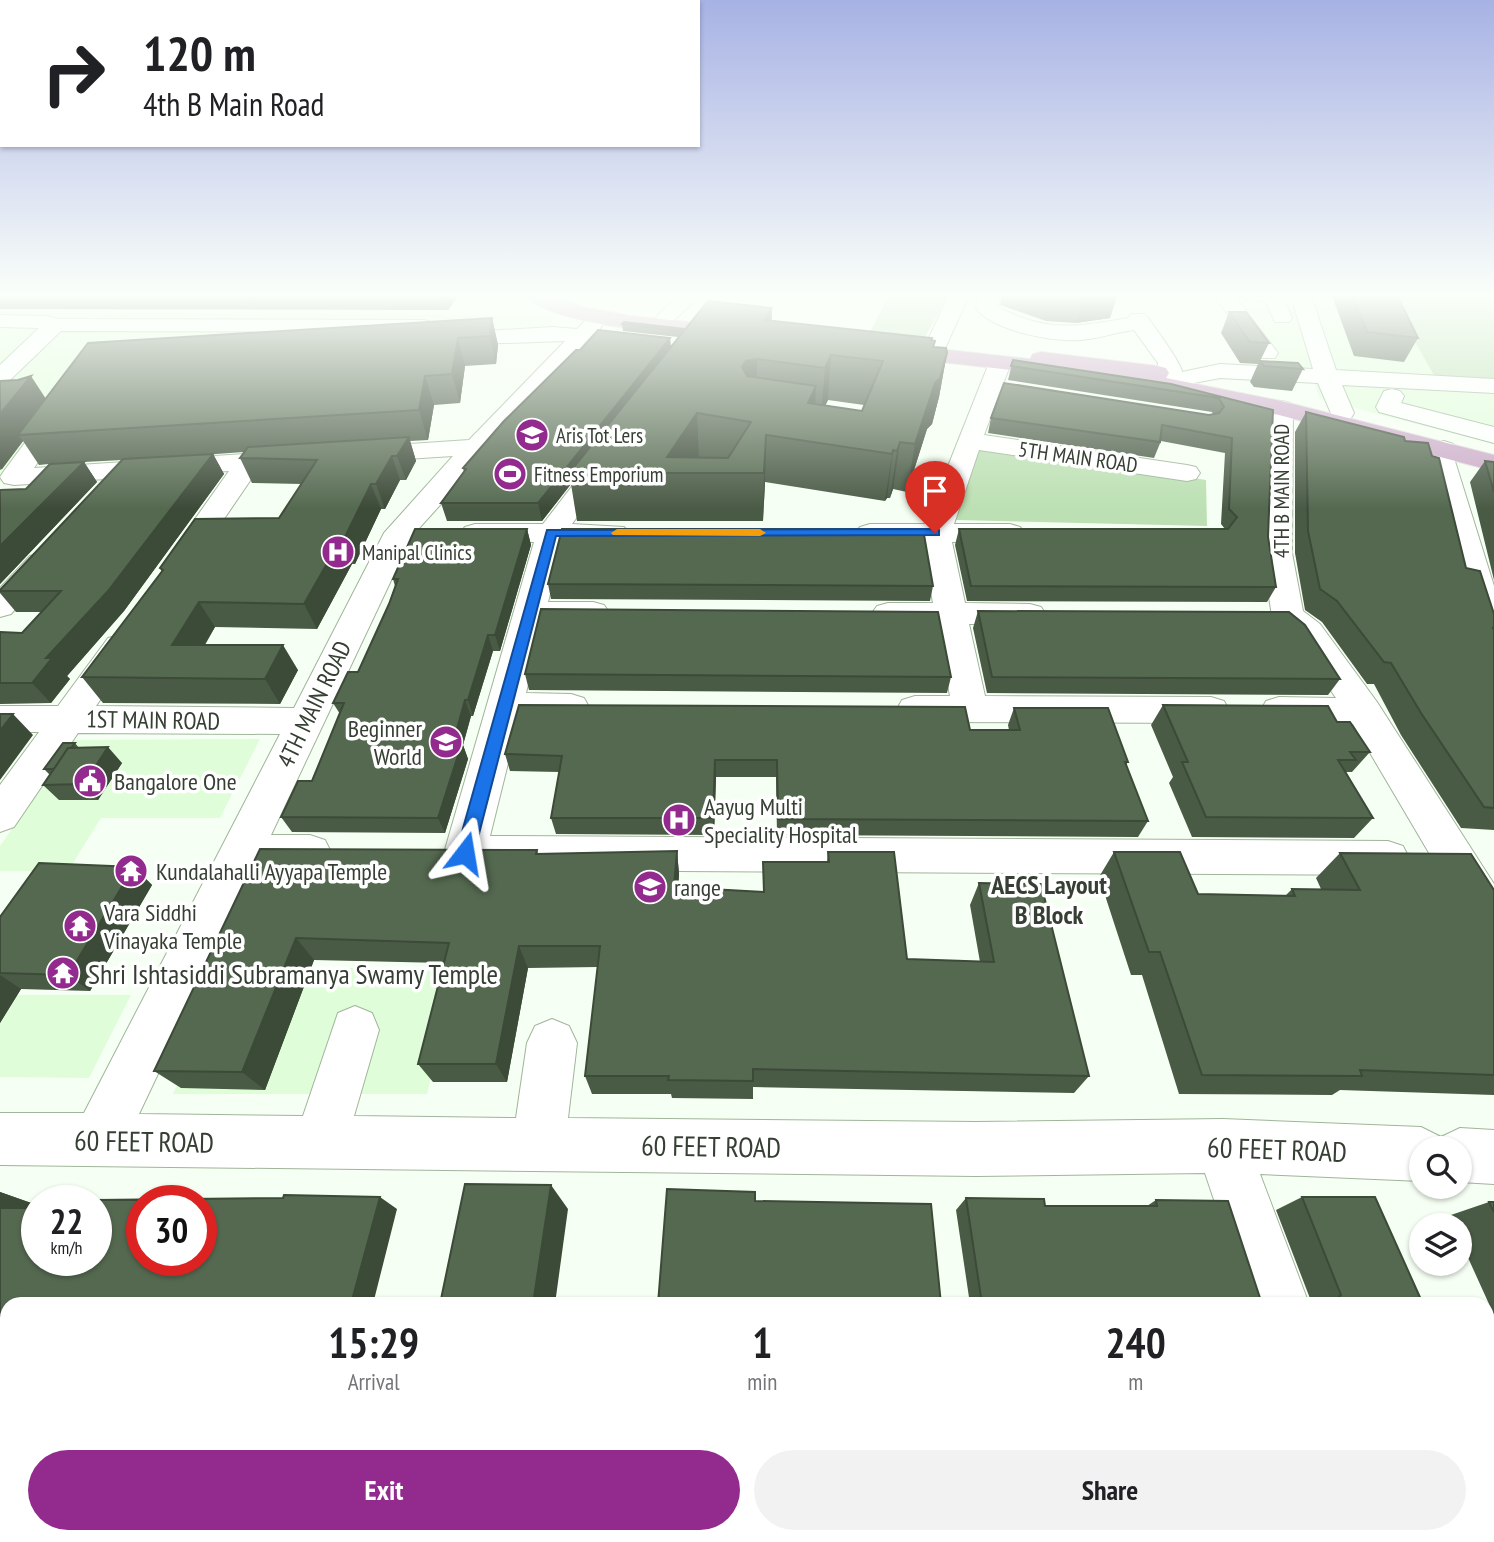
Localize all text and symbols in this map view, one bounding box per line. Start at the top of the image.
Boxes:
text: 120 m [143,21,256,85]
icon: right [28,28,119,119]
text: 4th B Main Road [143,83,324,125]
school or university icon: Aris Tot Lers [513,416,551,454]
place label: Aris Tot Lers [556,422,643,449]
street label: 4TH B MAIN ROAD [1268,424,1295,558]
street label: 5TH MAIN ROAD [1017,435,1139,479]
sports icon: Fitness Emporium [491,455,529,493]
place label: Fitness Emporium [534,461,664,488]
pin [905,461,965,533]
icon: arrive [916,472,954,510]
hospital icon: Manipal Clinics [319,533,357,571]
place label: Manipal Clinics [362,539,472,566]
street label: 4TH MAIN ROAD [270,636,358,772]
street label: 1ST MAIN ROAD [86,703,220,737]
place label: Beginner World [348,713,422,772]
school or university icon: Beginner World [427,723,465,761]
public building icon: Bangalore One [71,762,109,800]
place label: Bangalore One [114,766,237,797]
place label: Aayug Multi Speciality Hospital [704,791,858,850]
hospital icon: Aayug Multi Speciality Hospital [660,801,698,839]
position arrow [428,816,502,890]
temple icon: Kundalahalli Ayyapa Temple [112,852,150,890]
place label: Kundalahalli Ayyapa Temple [156,856,387,887]
school or university icon: range [631,868,669,906]
district label: AECS Layout B Block [990,868,1107,931]
place label: range [674,872,721,903]
place label: Vara Siddhi Vinayaka Temple [103,897,242,956]
temple icon: Vara Siddhi Vinayaka Temple [61,907,99,945]
temple icon: Shri Ishtasiddi Subramanya Swamy Temple [44,954,82,992]
place label: Shri Ishtasiddi Subramanya Swamy Temple [88,955,498,992]
street label: 60 FEET ROAD [74,1121,214,1161]
street label: 60 FEET ROAD [641,1126,781,1166]
street label: 60 FEET ROAD [1207,1128,1347,1170]
map controls [1409,1136,1472,1276]
button: search [1409,1136,1472,1199]
speed limit sign: 30 [126,1185,217,1276]
text: 22 [50,1198,83,1244]
button: layers [1409,1213,1472,1276]
text: km/h [51,1236,82,1259]
text: 15:29 [328,1315,419,1370]
text: 1 [752,1315,772,1370]
text: 240 [1106,1315,1166,1370]
text: Arrival [348,1367,400,1396]
text: min [747,1367,777,1396]
text: m [1128,1367,1143,1396]
button: Exit [28,1450,740,1530]
button: Share [754,1450,1466,1530]

